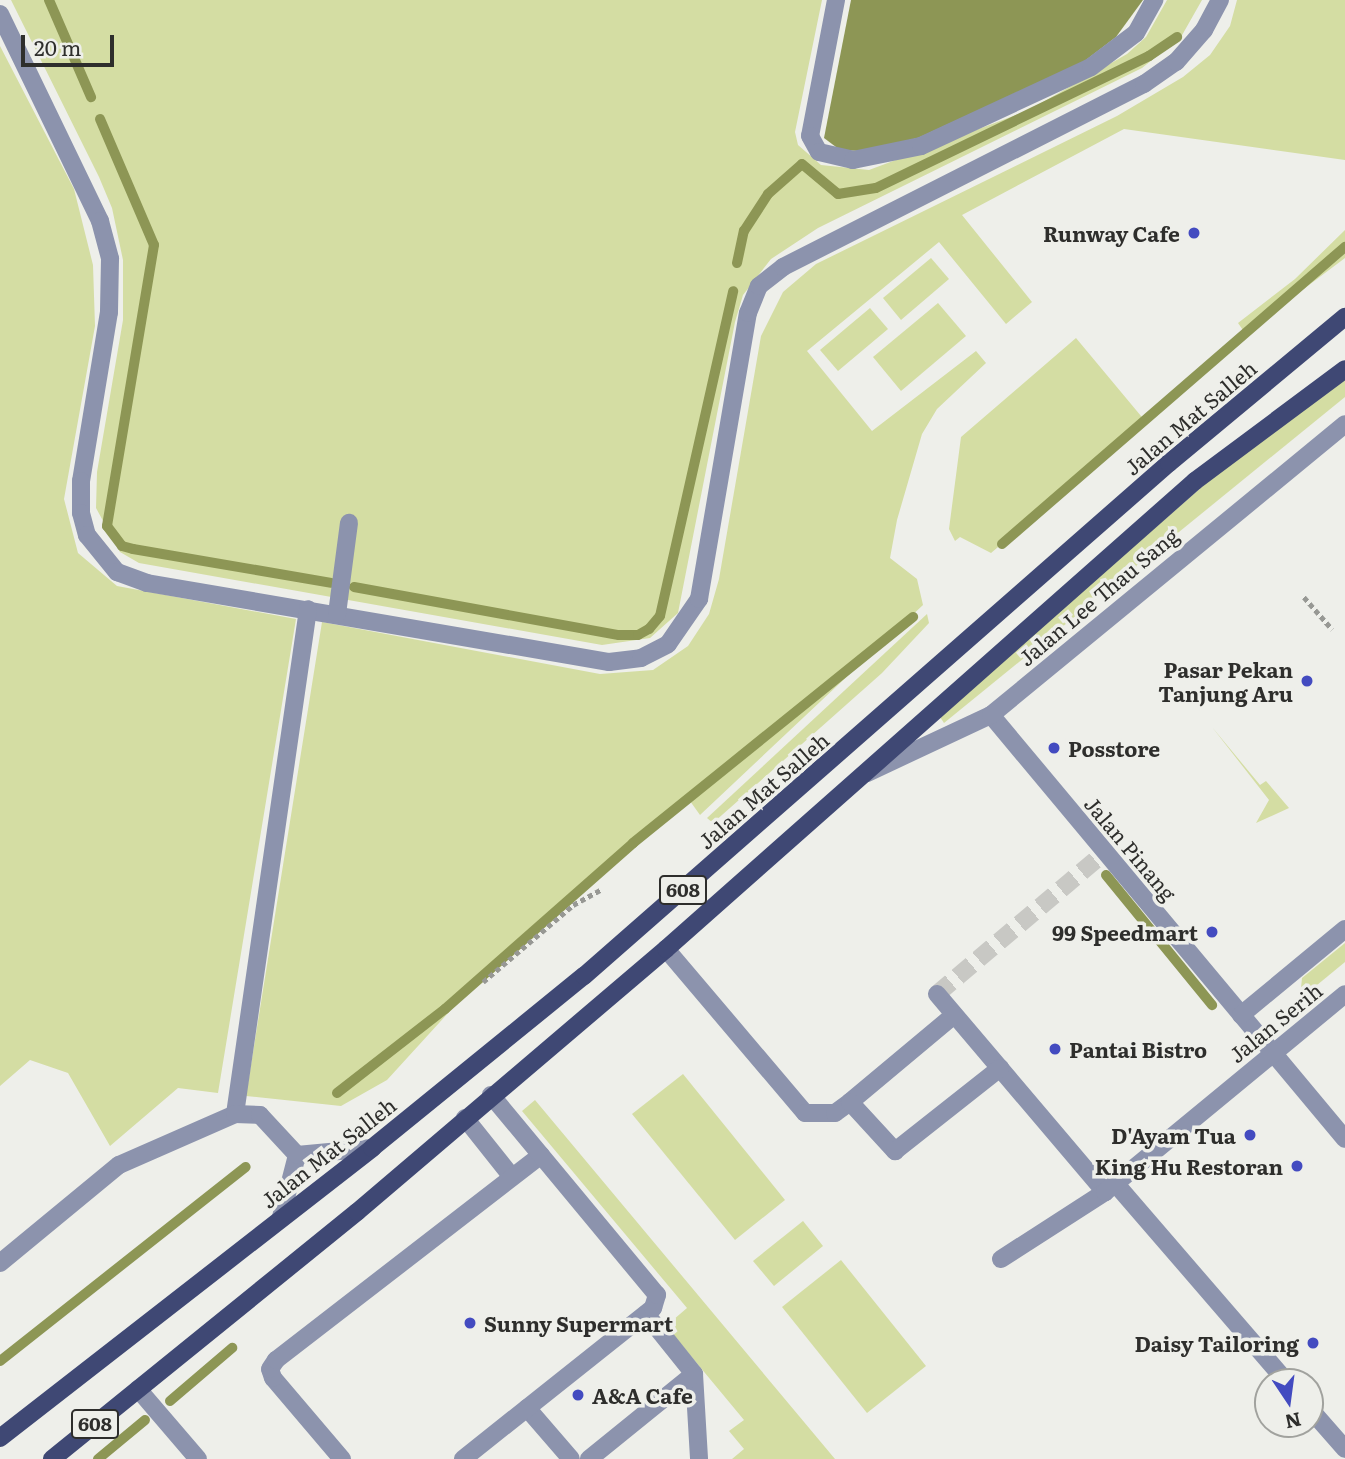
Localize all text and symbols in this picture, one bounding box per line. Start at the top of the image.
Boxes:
scale bar [24,21,117,65]
text: 20 m [34,31,81,62]
place label: Runway Cafe [1043,220,1180,246]
marker: Runway Cafe [1186,225,1202,241]
street label: Jalan Mat Salleh [1119,354,1261,480]
street label: Jalan Lee Thau Sang [1013,522,1183,670]
place label: Pasar Pekan Tanjung Aru [1158,656,1293,706]
marker: Pasar Pekan Tanjung Aru [1299,673,1315,689]
street label: Jalan Mat Salleh [693,727,833,853]
place label: Posstore [1068,735,1160,761]
marker: Posstore [1046,740,1062,756]
street label: Jalan Pinang [1080,791,1182,905]
road number: 608 [658,874,708,906]
place label: 99 Speedmart [1052,919,1198,945]
marker: 99 Speedmart [1204,924,1220,940]
street label: Jalan Serih [1223,977,1327,1067]
place label: Pantai Bistro [1069,1036,1207,1062]
marker: Pantai Bistro [1047,1041,1063,1057]
street label: Jalan Mat Salleh [255,1091,401,1213]
place label: D'Ayam Tua [1111,1122,1236,1148]
marker: D'Ayam Tua [1242,1127,1258,1143]
place label: King Hu Restoran [1095,1153,1283,1179]
marker: King Hu Restoran [1289,1158,1305,1174]
place label: Sunny Supermart [484,1310,673,1336]
marker: Sunny Supermart [462,1315,478,1331]
place label: Daisy Tailoring [1134,1330,1299,1356]
marker: Daisy Tailoring [1305,1335,1321,1351]
north arrow [1254,1368,1324,1438]
place label: A&A Cafe [592,1382,693,1408]
marker: A&A Cafe [570,1387,586,1403]
text: N [1282,1406,1304,1437]
road number: 608 [70,1408,119,1440]

